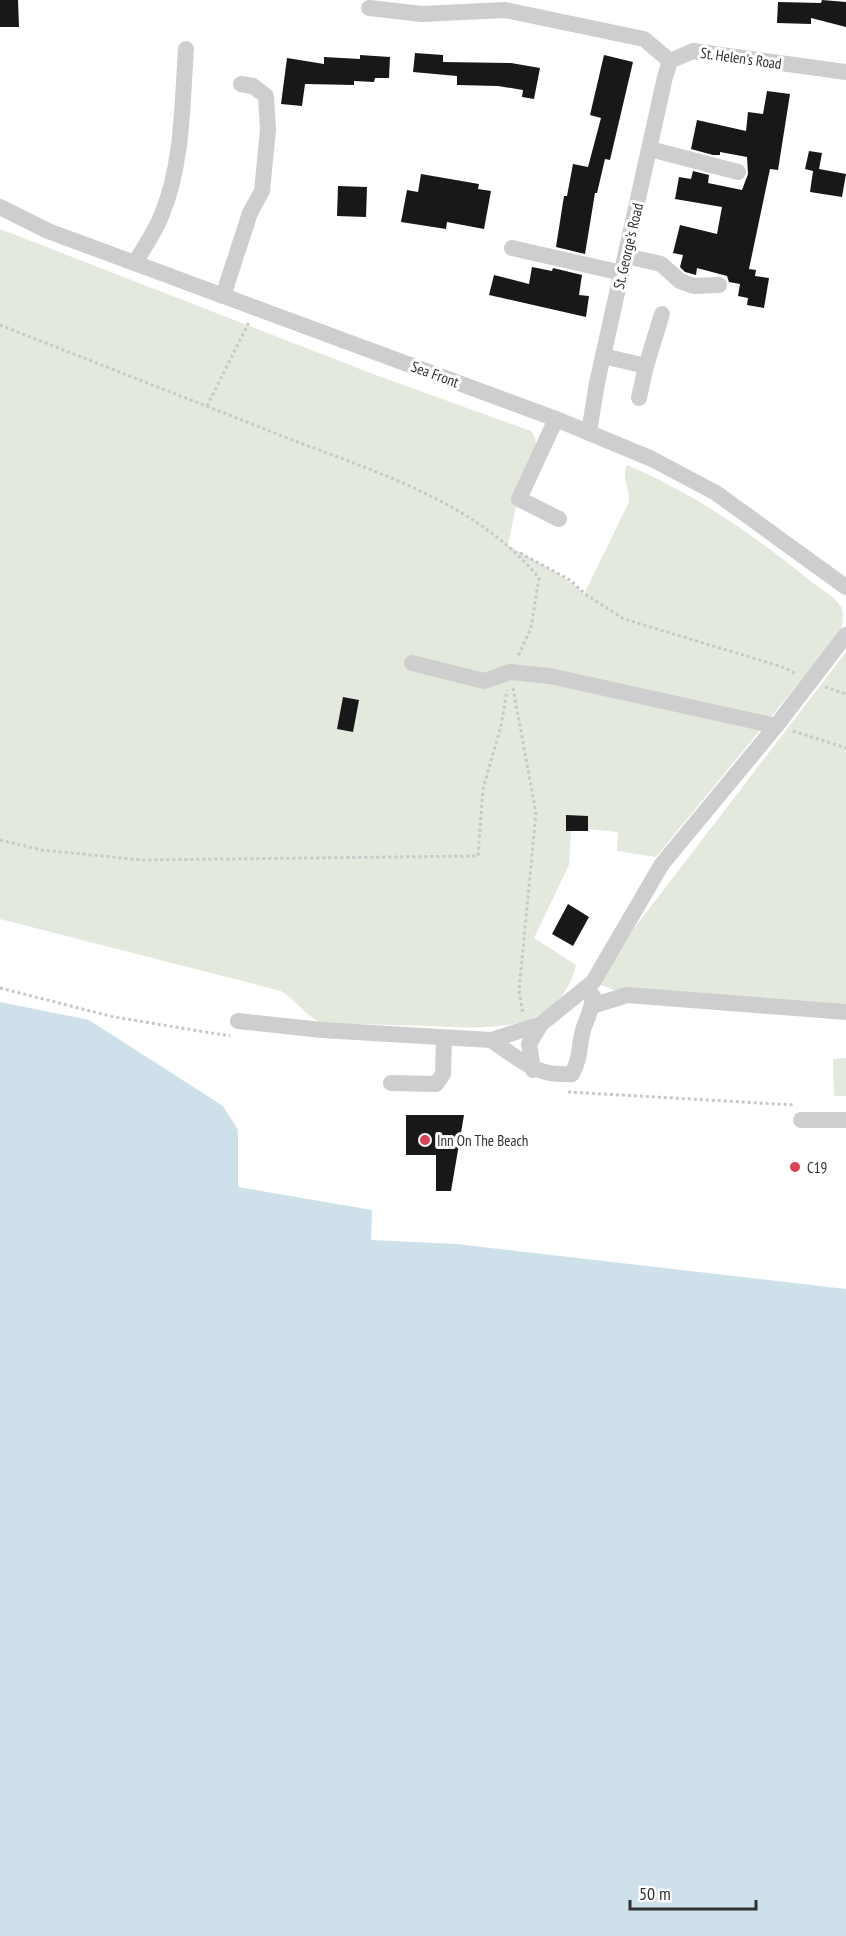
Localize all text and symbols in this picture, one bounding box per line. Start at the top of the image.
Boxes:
street label: St. Helen's Road [699,43,783,73]
street label: St. George's Road [609,201,647,291]
street label: Sea Front [409,357,461,391]
place label: Inn On The Beach [437,1131,528,1150]
marker: Inn On The Beach [418,1133,432,1147]
place label: C19 [807,1158,827,1177]
marker: C19 [788,1160,802,1174]
scale bar [630,1873,756,1911]
text: 50 m [639,1882,671,1905]

